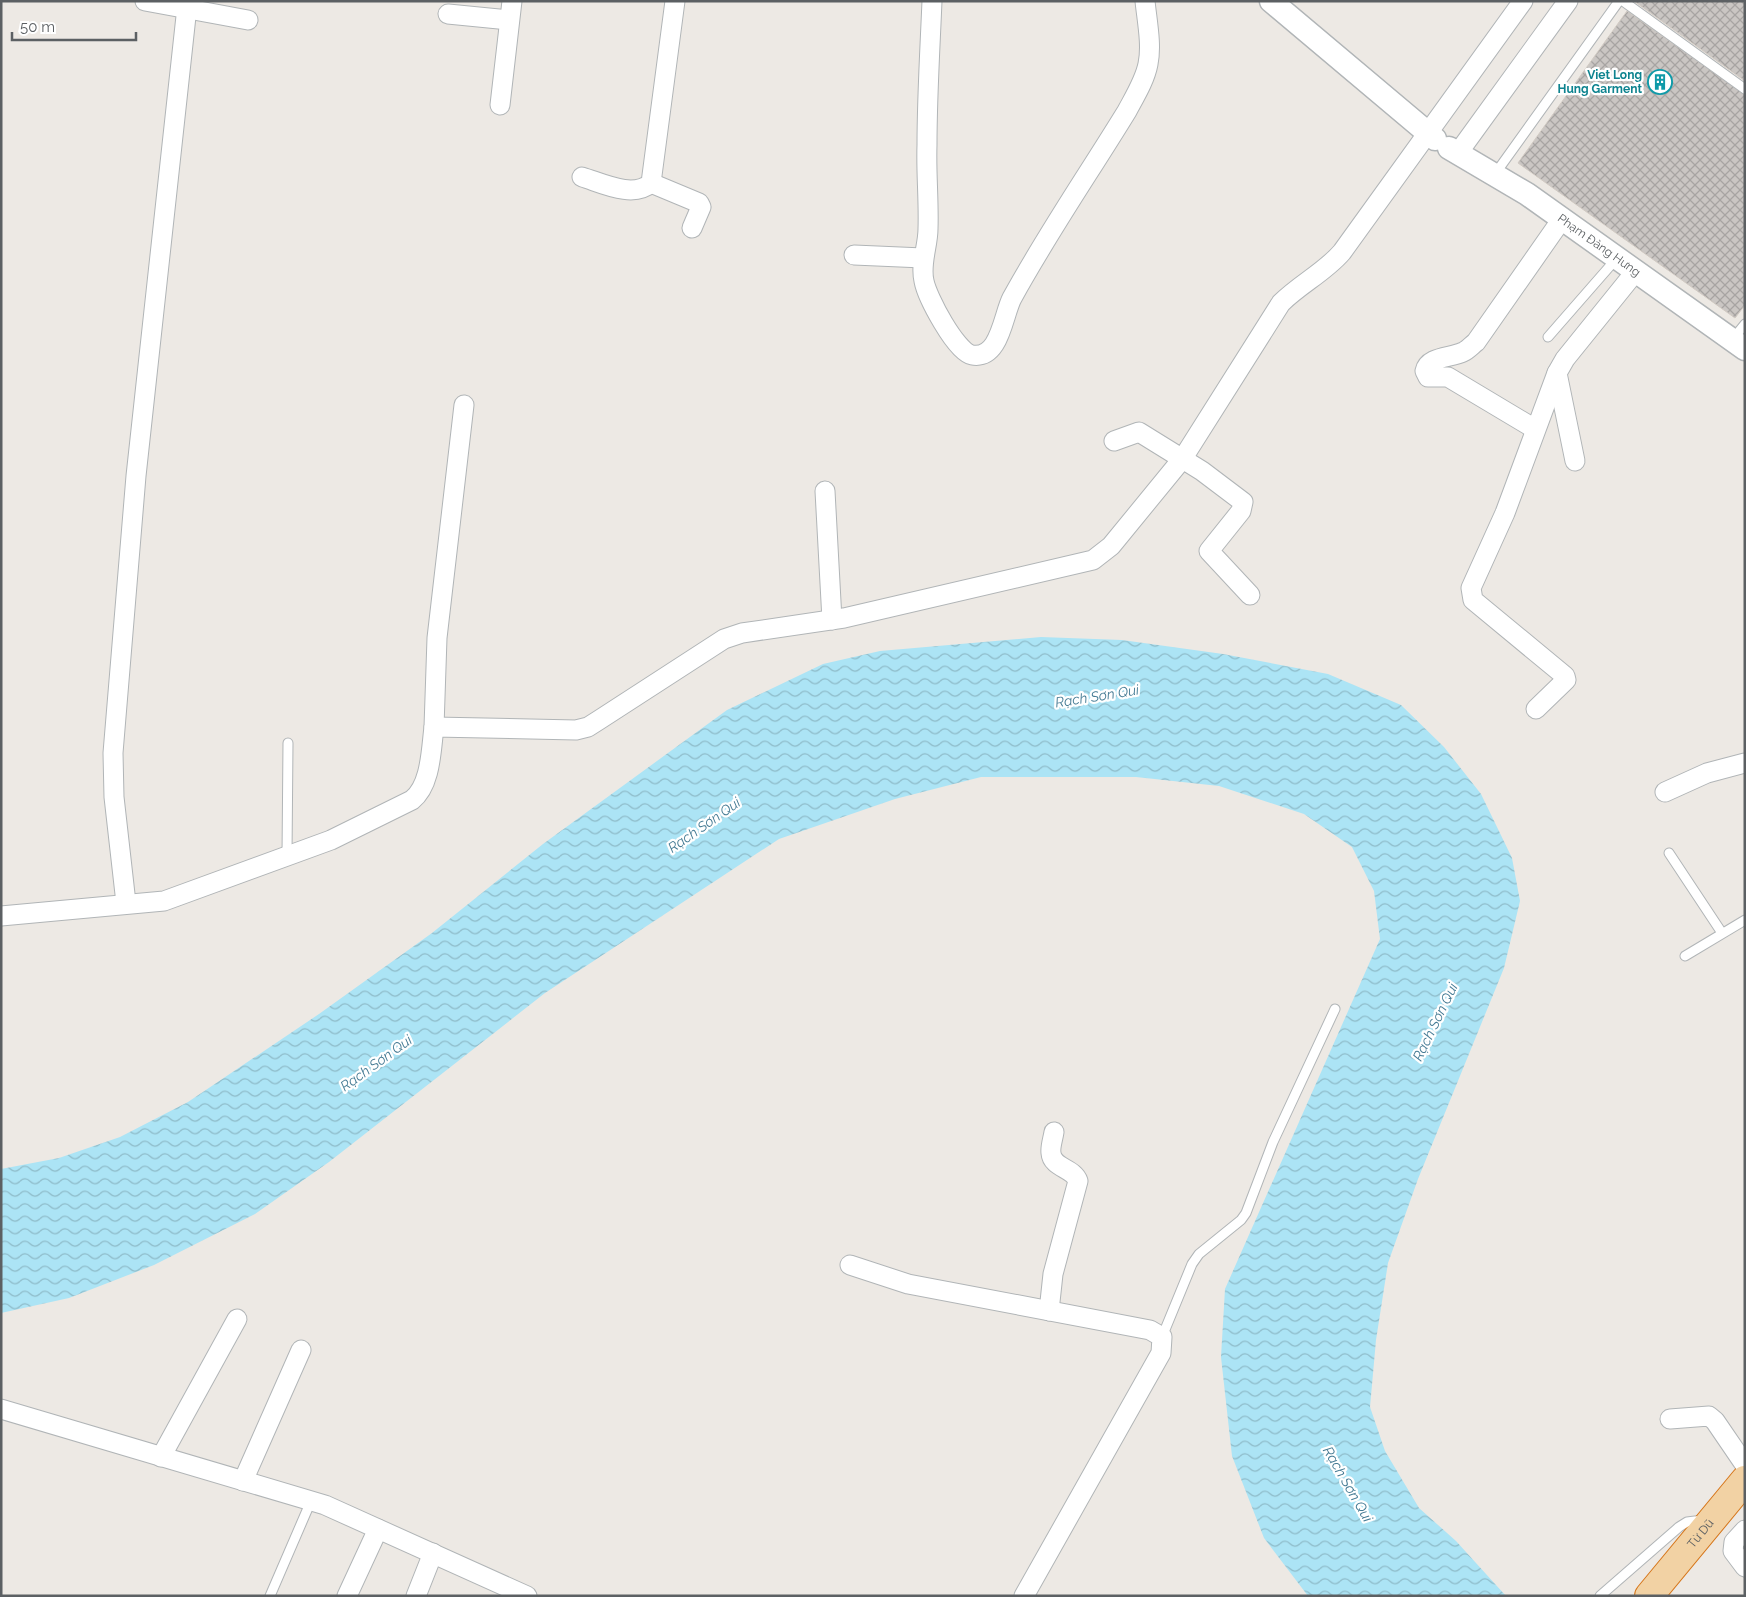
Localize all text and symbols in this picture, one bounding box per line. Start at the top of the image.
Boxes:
scale bar [12,10,136,42]
text: 50 m [20,18,55,36]
place label: Viet Long Hung Garment [1557,68,1642,96]
building icon: Viet Long Hung Garment [1647,69,1673,95]
street label: Phạm Đăng Hưng [1555,211,1643,279]
water label: Rạch Sơn Qui [1054,681,1141,711]
water label: Rạch Sơn Qui [665,794,744,856]
water label: Rạch Sơn Qui [1409,980,1461,1063]
water label: Rạch Sơn Qui [337,1031,416,1094]
water label: Rạch Sơn Qui [1320,1443,1377,1525]
street label: Từ Dũ [1685,1516,1717,1551]

